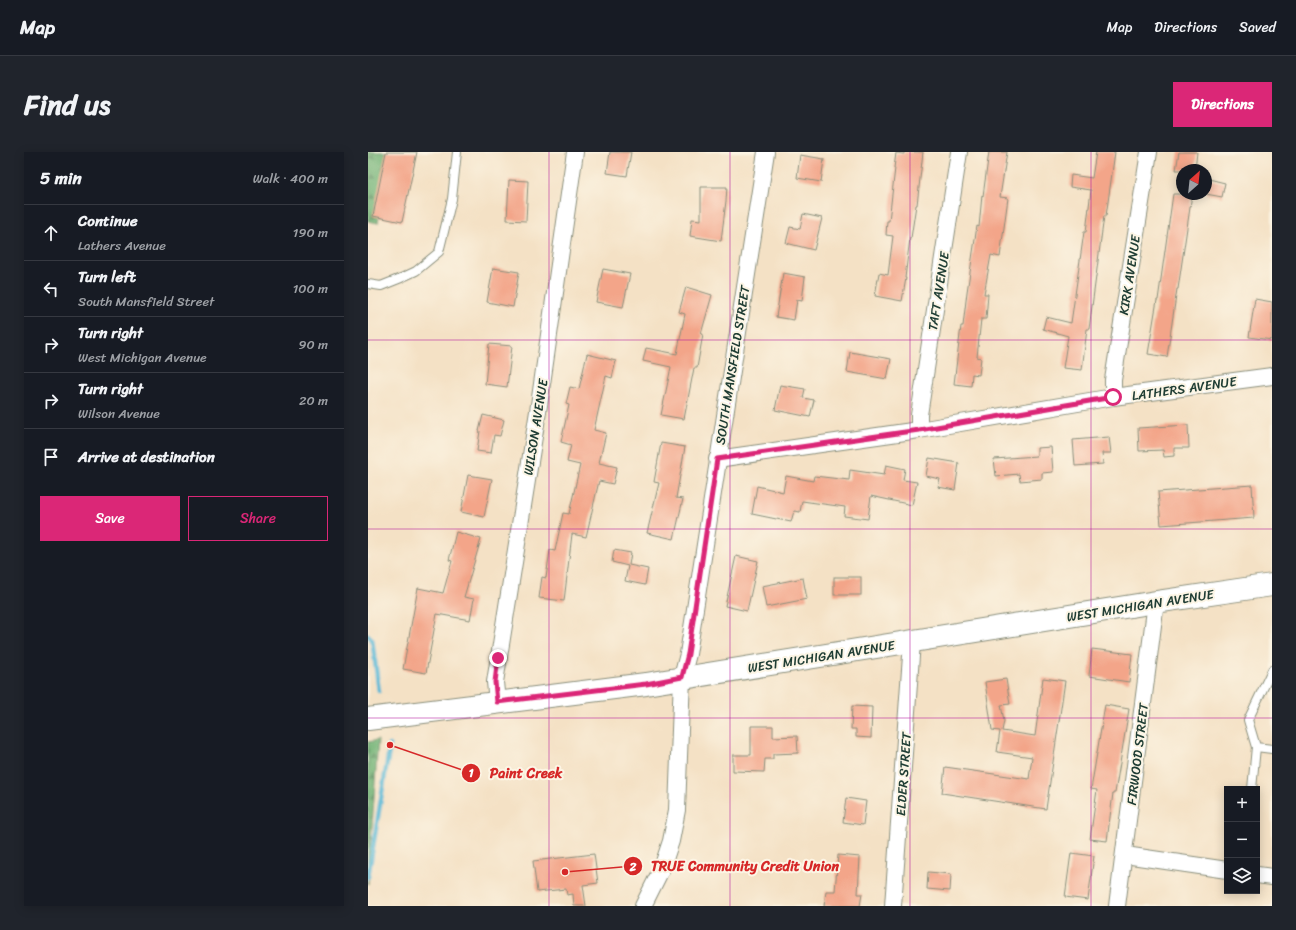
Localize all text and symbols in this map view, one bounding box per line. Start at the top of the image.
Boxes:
text: Map [20,11,55,44]
text: Map [1106,15,1132,40]
text: Directions [1154,15,1217,40]
text: Saved [1239,15,1276,40]
text: Find us [24,80,111,129]
button: Directions [1173,82,1272,127]
text: 5 min [40,163,82,193]
north arrow [1176,164,1212,200]
text: Walk · 400 m [253,167,328,190]
text: Continue [78,208,138,234]
text: 190 m [293,221,328,244]
icon: ahead [40,222,62,244]
street label: KIRK AVENUE [1112,233,1147,317]
text: Lathers Avenue [78,234,166,257]
street label: TAFT AVENUE [921,249,956,332]
text: Turn left [78,264,136,290]
text: 100 m [293,277,328,300]
icon: left [40,278,62,300]
street label: SOUTH MANSFIELD STREET [709,283,757,446]
text: South Mansfield Street [78,290,214,313]
text: Turn right [78,320,143,346]
text: 90 m [298,333,328,356]
icon: right [40,334,62,356]
text: West Michigan Avenue [78,346,207,369]
street label: LATHERS AVENUE [1130,370,1239,407]
text: Turn right [78,376,143,402]
street label: WILSON AVENUE [517,377,555,477]
route start [1104,388,1122,406]
text: 20 m [299,389,328,412]
icon: right [40,390,62,412]
text: Wilson Avenue [78,402,160,425]
text: Arrive at destination [78,444,215,470]
icon: arrive [40,446,62,468]
button: Save [40,496,180,541]
button: Share [188,496,328,541]
street label: WEST MICHIGAN AVENUE [1065,582,1216,628]
street label: WEST MICHIGAN AVENUE [746,633,897,679]
route end [489,649,507,667]
street label: FIRWOOD STREET [1120,701,1155,806]
street label: ELDER STREET [889,731,918,817]
callout: Paint Creek [461,760,570,786]
text: Paint Creek [490,761,563,786]
text: 1 [468,762,474,784]
map controls [1224,786,1260,894]
button: + [1224,786,1260,822]
button: − [1224,822,1260,858]
callout: TRUE Community Credit Union [623,853,847,879]
text: TRUE Community Credit Union [651,854,839,879]
text: 2 [629,856,637,878]
button: layers [1224,858,1260,894]

